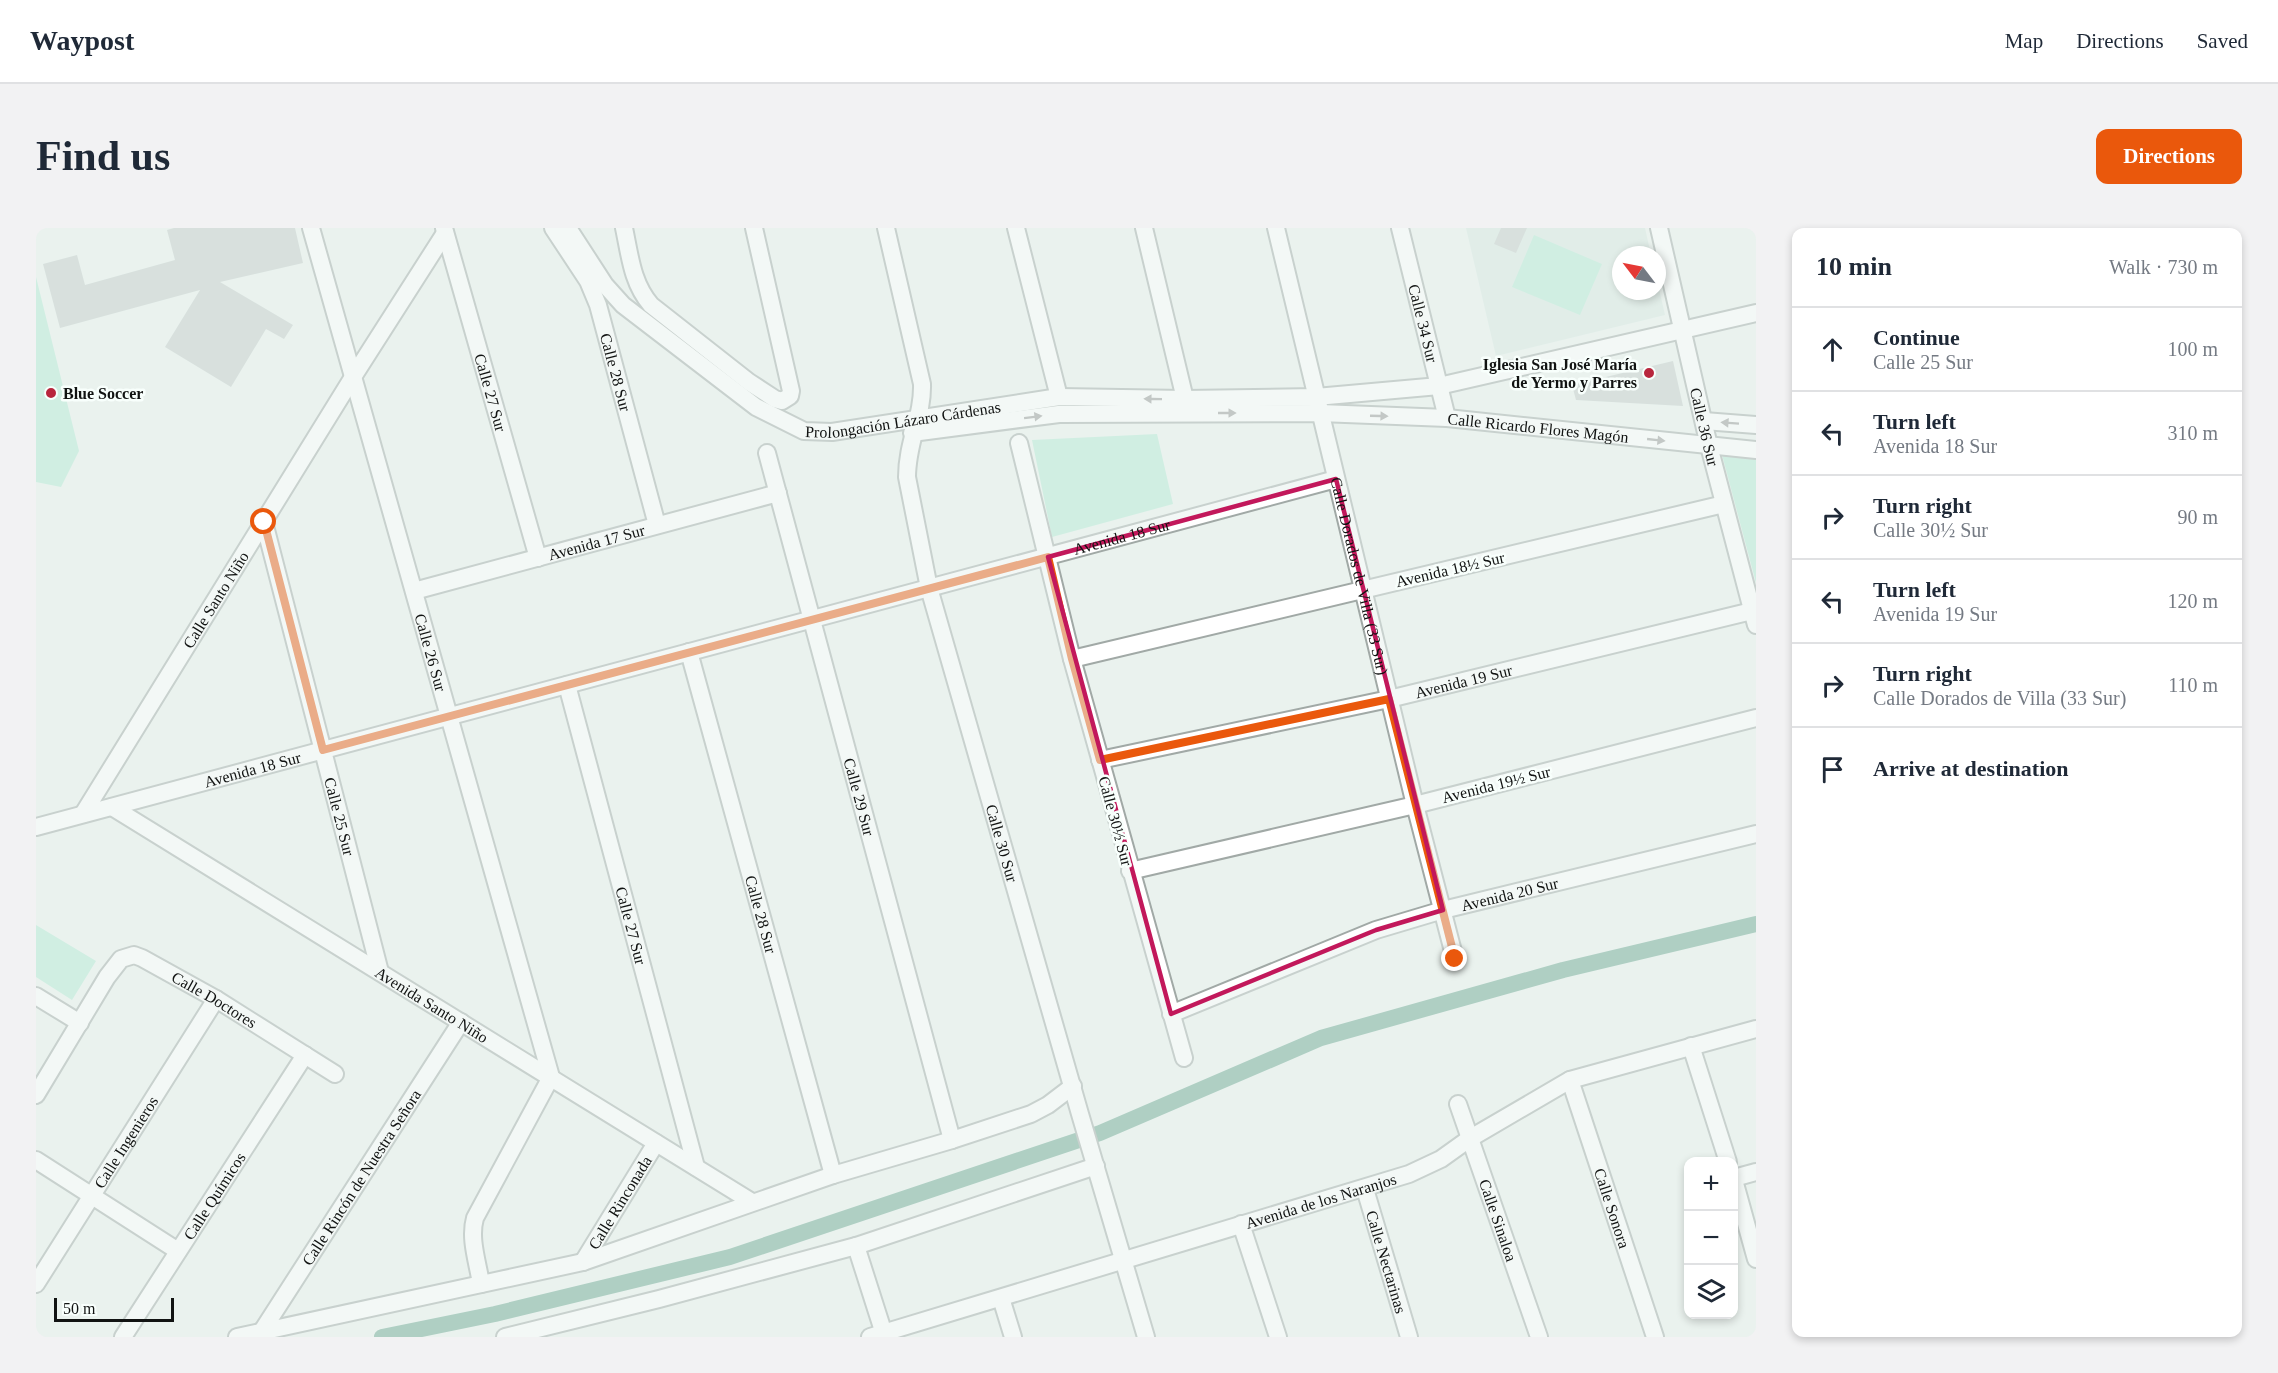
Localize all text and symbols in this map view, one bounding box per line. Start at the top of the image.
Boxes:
text: Waypost [30,25,134,56]
text: Map [2005,29,2043,53]
text: Directions [2076,29,2164,53]
text: Saved [2197,29,2248,53]
button: Directions [2096,129,2242,184]
text: Find us [36,133,170,179]
north arrow [1612,246,1666,300]
text: 10 min [1816,252,1892,281]
text: Walk · 730 m [2109,256,2218,278]
street label: Calle 34 Sur [1405,282,1441,365]
text: Continue [1873,325,1960,350]
street label: Calle 28 Sur [597,331,634,414]
icon: ahead [1816,333,1849,366]
text: 100 m [2167,338,2218,360]
text: Calle 25 Sur [1873,351,1973,373]
street label: Calle 27 Sur [471,352,510,434]
place label: Iglesia San José María de Yermo y Parres [1483,356,1637,392]
marker: Iglesia San José María de Yermo y Parres [1642,366,1656,380]
place label: Blue Soccer [63,385,143,402]
marker: Blue Soccer [44,386,58,400]
street label: Calle 36 Sur [1687,386,1722,469]
one-way arrow [1143,394,1162,403]
street label: Prolongación Lázaro Cárdenas [805,398,1002,441]
one-way arrow [1218,408,1237,418]
text: Turn left [1873,409,1956,434]
street label: Calle Ricardo Flores Magón [1447,410,1629,446]
one-way arrow [1369,411,1388,420]
one-way arrow [1023,412,1042,422]
icon: left [1816,417,1849,450]
one-way arrow [1720,418,1739,428]
text: 310 m [2167,422,2218,444]
one-way arrow [1647,435,1666,445]
text: Avenida 18 Sur [1873,435,1997,457]
street label: Calle Dorados de Villa (33 Sur) [1327,476,1391,677]
text: Turn right [1873,493,1972,518]
icon: right [1816,501,1849,534]
text: 90 m [2177,506,2218,528]
route start [250,508,276,534]
street label: Avenida 18 Sur [1072,516,1173,558]
text: Calle 30½ Sur [1873,519,1988,541]
street label: Avenida 17 Sur [546,521,647,563]
street label: Calle Santo Niño [180,549,252,651]
street label: Avenida 18½ Sur [1394,549,1507,590]
text: Turn left [1873,577,1956,602]
icon: left [1816,585,1849,618]
text: 120 m [2167,590,2218,612]
text: Avenida 19 Sur [1873,603,1997,625]
street label: Calle 26 Sur [411,612,450,694]
street label: Avenida 19 Sur [1413,661,1514,701]
text: Turn right [1873,661,1972,686]
icon: right [1816,669,1849,702]
text: 110 m [2168,674,2218,696]
text: Calle Dorados de Villa (33 Sur) [1873,687,2126,709]
street label: Avenida 18 Sur [202,748,303,791]
icon: arrive [1816,753,1849,786]
street label: Calle 29 Sur [840,756,878,838]
text: Arrive at destination [1873,756,2069,781]
street label: Avenida 19½ Sur [1440,763,1553,806]
street label: Calle 30½ Sur [1095,774,1136,868]
street label: Calle 25 Sur [321,776,358,858]
street label: Calle 30 Sur [982,802,1021,885]
street label: Calle 28 Sur [742,874,780,956]
street label: Avenida 20 Sur [1459,874,1561,914]
street label: Calle 27 Sur [612,885,650,967]
route end [1441,945,1467,971]
street label: Avenida Santo Niño [372,964,491,1046]
street label: Calle Doctores [169,968,260,1031]
street label: Calle Rincón de Nuestra Señora [299,1086,424,1268]
street label: Calle Ingenieros [91,1093,161,1191]
street label: Calle Químicos [180,1149,249,1243]
street label: Calle Rinconada [585,1153,655,1252]
map controls [1684,1157,1738,1319]
button: + [1684,1157,1738,1211]
street label: Calle Sonora [1591,1166,1633,1250]
street label: Avenida de los Naranjos [1244,1170,1398,1232]
street label: Calle Sinaloa [1476,1177,1520,1264]
street label: Calle Nectarinas [1363,1209,1409,1315]
button: − [1684,1211,1738,1265]
button: layers [1684,1265,1738,1319]
scale bar [54,1295,174,1322]
text: 50 m [63,1300,95,1317]

